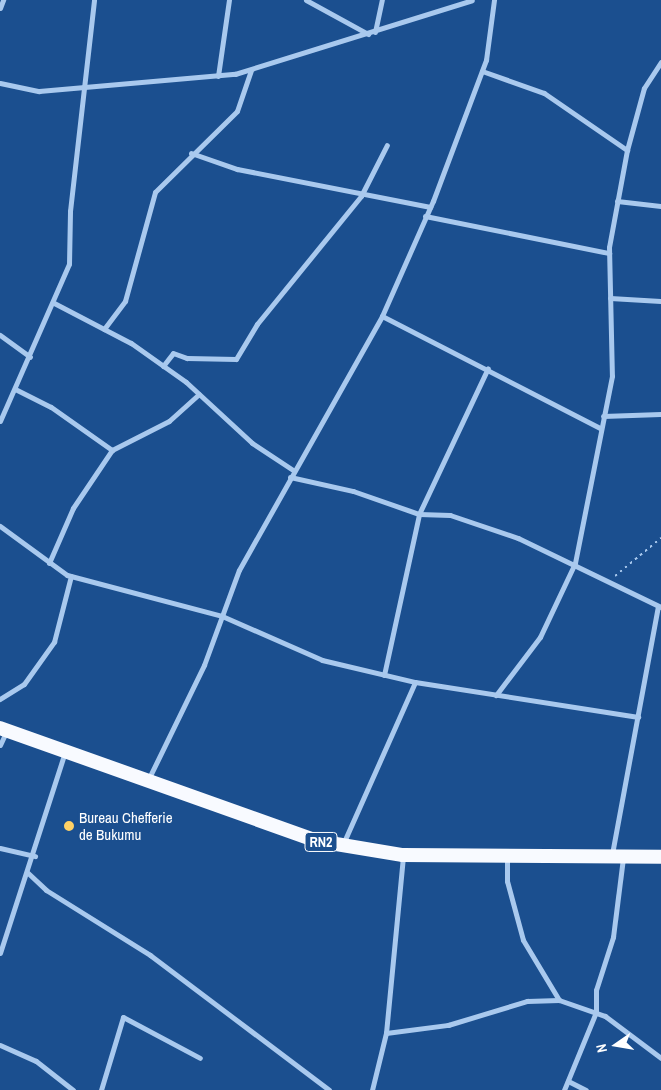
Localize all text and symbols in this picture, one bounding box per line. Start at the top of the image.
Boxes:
place label: Bureau Chefferie de Bukumu [79,808,172,843]
marker: Bureau Chefferie de Bukumu [63,820,75,832]
road number: RN2 [304,830,338,854]
north arrow [591,1020,641,1070]
text: N [592,1042,611,1054]

